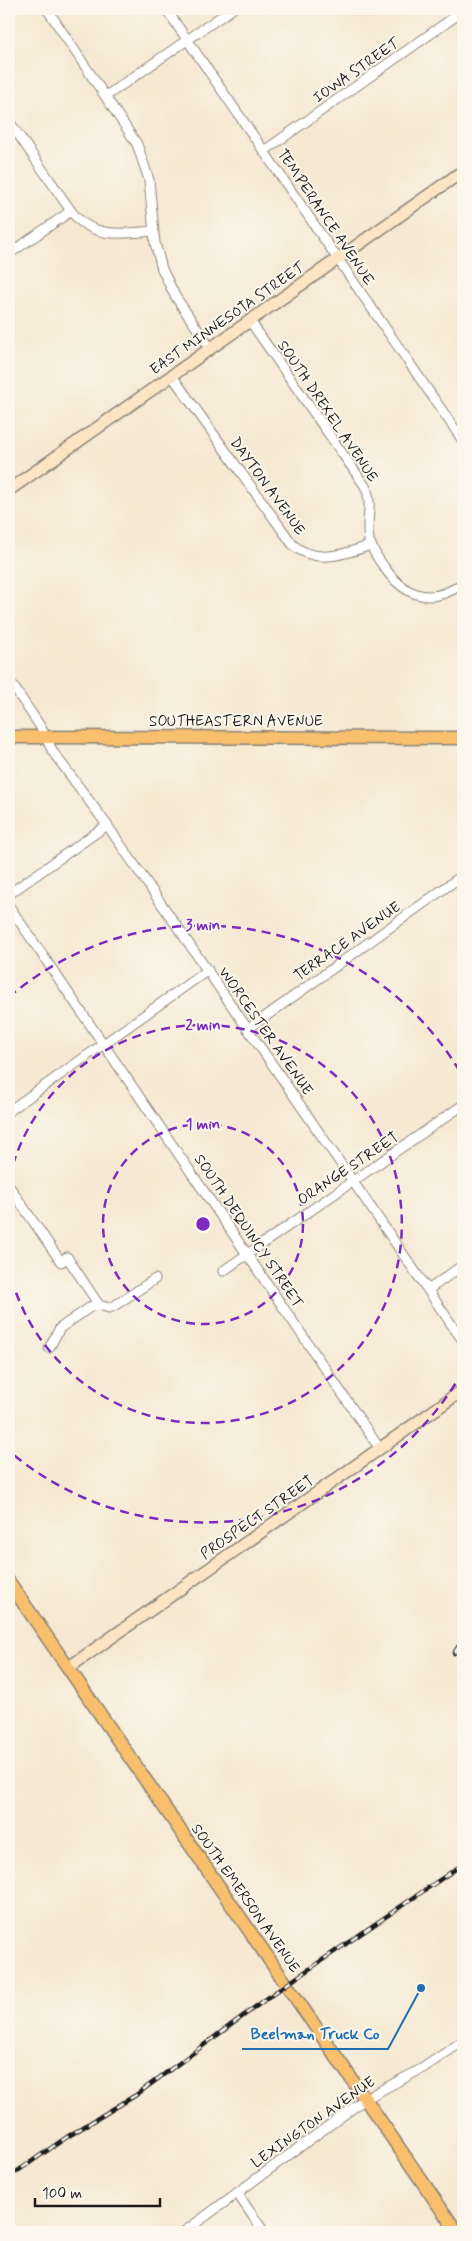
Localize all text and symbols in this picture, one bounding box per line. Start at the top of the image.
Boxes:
street label: IOWA STREET [309,33,404,108]
street label: TEMPERANCE AVENUE [272,146,378,290]
street label: EAST MINNESOTA STREET [146,257,310,380]
street label: SOUTH DREXEL AVENUE [272,337,382,487]
street label: DAYTON AVENUE [225,434,310,540]
street label: SOUTHEASTERN AVENUE [149,712,323,732]
street label: TERRACE AVENUE [290,897,405,986]
text: 3 min [186,916,220,936]
street label: WORCESTER AVENUE [213,964,317,1100]
text: 2 min [185,1016,221,1036]
text: 1 min [186,1115,220,1135]
street label: ORANGE STREET [294,1127,403,1210]
street label: SOUTH DEQUINCY STREET [189,1151,307,1312]
centre of rings [194,1215,212,1233]
street label: PROSPECT STREET [197,1471,319,1565]
street label: SOUTH EMERSON AVENUE [186,1820,304,1977]
callout: Beelman Truck Co [242,2018,388,2049]
text: Beelman Truck Co [251,2024,380,2045]
street label: LEXINGTON AVENUE [247,2072,380,2173]
scale bar [35,2176,160,2208]
text: 100 m [42,2184,82,2204]

